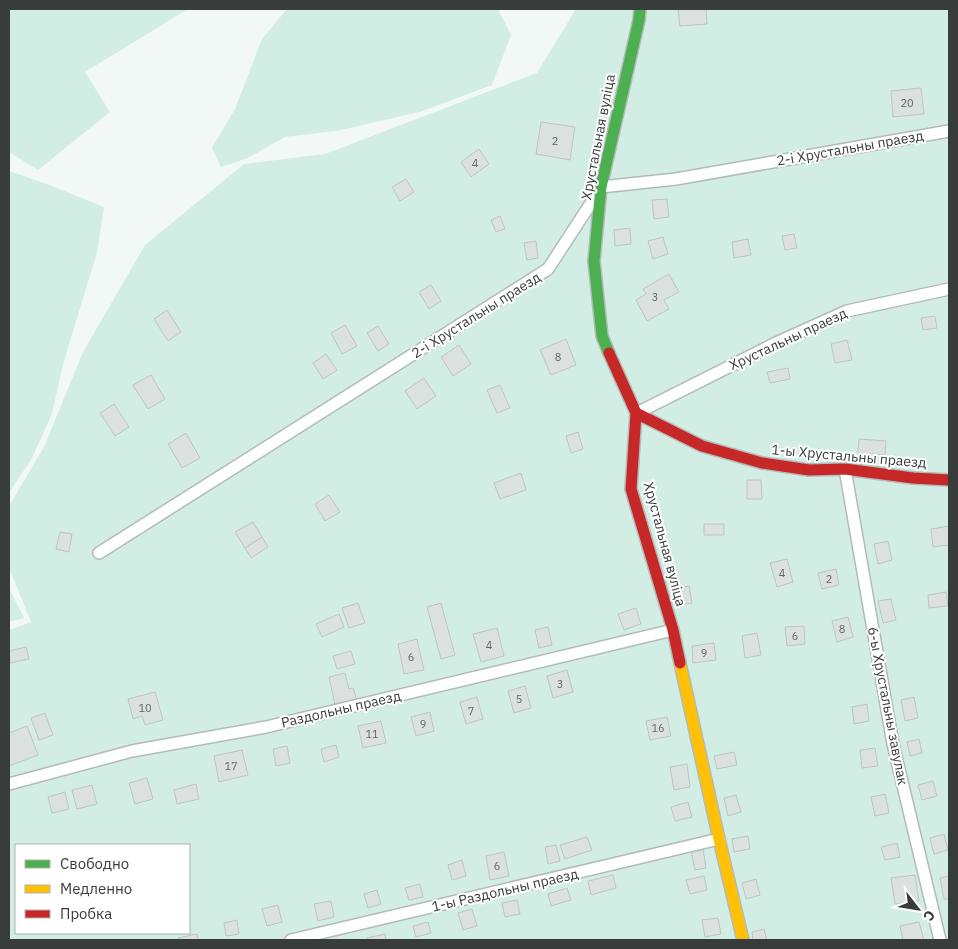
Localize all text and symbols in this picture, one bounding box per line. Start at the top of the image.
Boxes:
street label: Хрустальная вуліца [577,72,619,202]
house number: 20 [900,96,914,110]
street label: 2-і Хрустальны праезд [775,126,925,170]
house number: 2 [552,134,558,148]
house number: 4 [472,156,479,170]
street label: 2-і Хрустальны праезд [408,268,544,362]
house number: 3 [652,290,658,304]
street label: Хрустальны праезд [726,304,850,374]
house number: 8 [555,350,561,364]
street label: 1-ы Хрустальны праезд [771,440,927,472]
street label: Хрустальная вуліца [640,480,690,609]
house number: 4 [779,566,786,580]
house number: 2 [826,572,832,586]
house number: 8 [839,622,845,636]
street label: 6-ы Хрустальны завулак [864,625,912,787]
house number: 6 [792,629,798,643]
house number: 4 [486,638,493,652]
house number: 9 [701,646,707,660]
house number: 6 [408,650,414,664]
house number: 3 [557,677,563,691]
street label: Раздольны праезд [279,686,403,732]
house number: 5 [516,692,522,706]
house number: 10 [138,701,152,715]
house number: 7 [468,704,474,718]
house number: 9 [420,717,426,731]
house number: 16 [651,721,665,735]
house number: 11 [365,727,379,741]
house number: 17 [224,759,238,773]
legend [15,844,190,934]
text: Свободно [60,854,129,873]
house number: 6 [494,859,500,873]
street label: 1-ы Раздольны праезд [430,864,580,916]
text: Медленно [60,879,132,898]
north arrow [893,884,943,934]
text: Пробка [60,904,112,923]
text: С [919,907,939,924]

